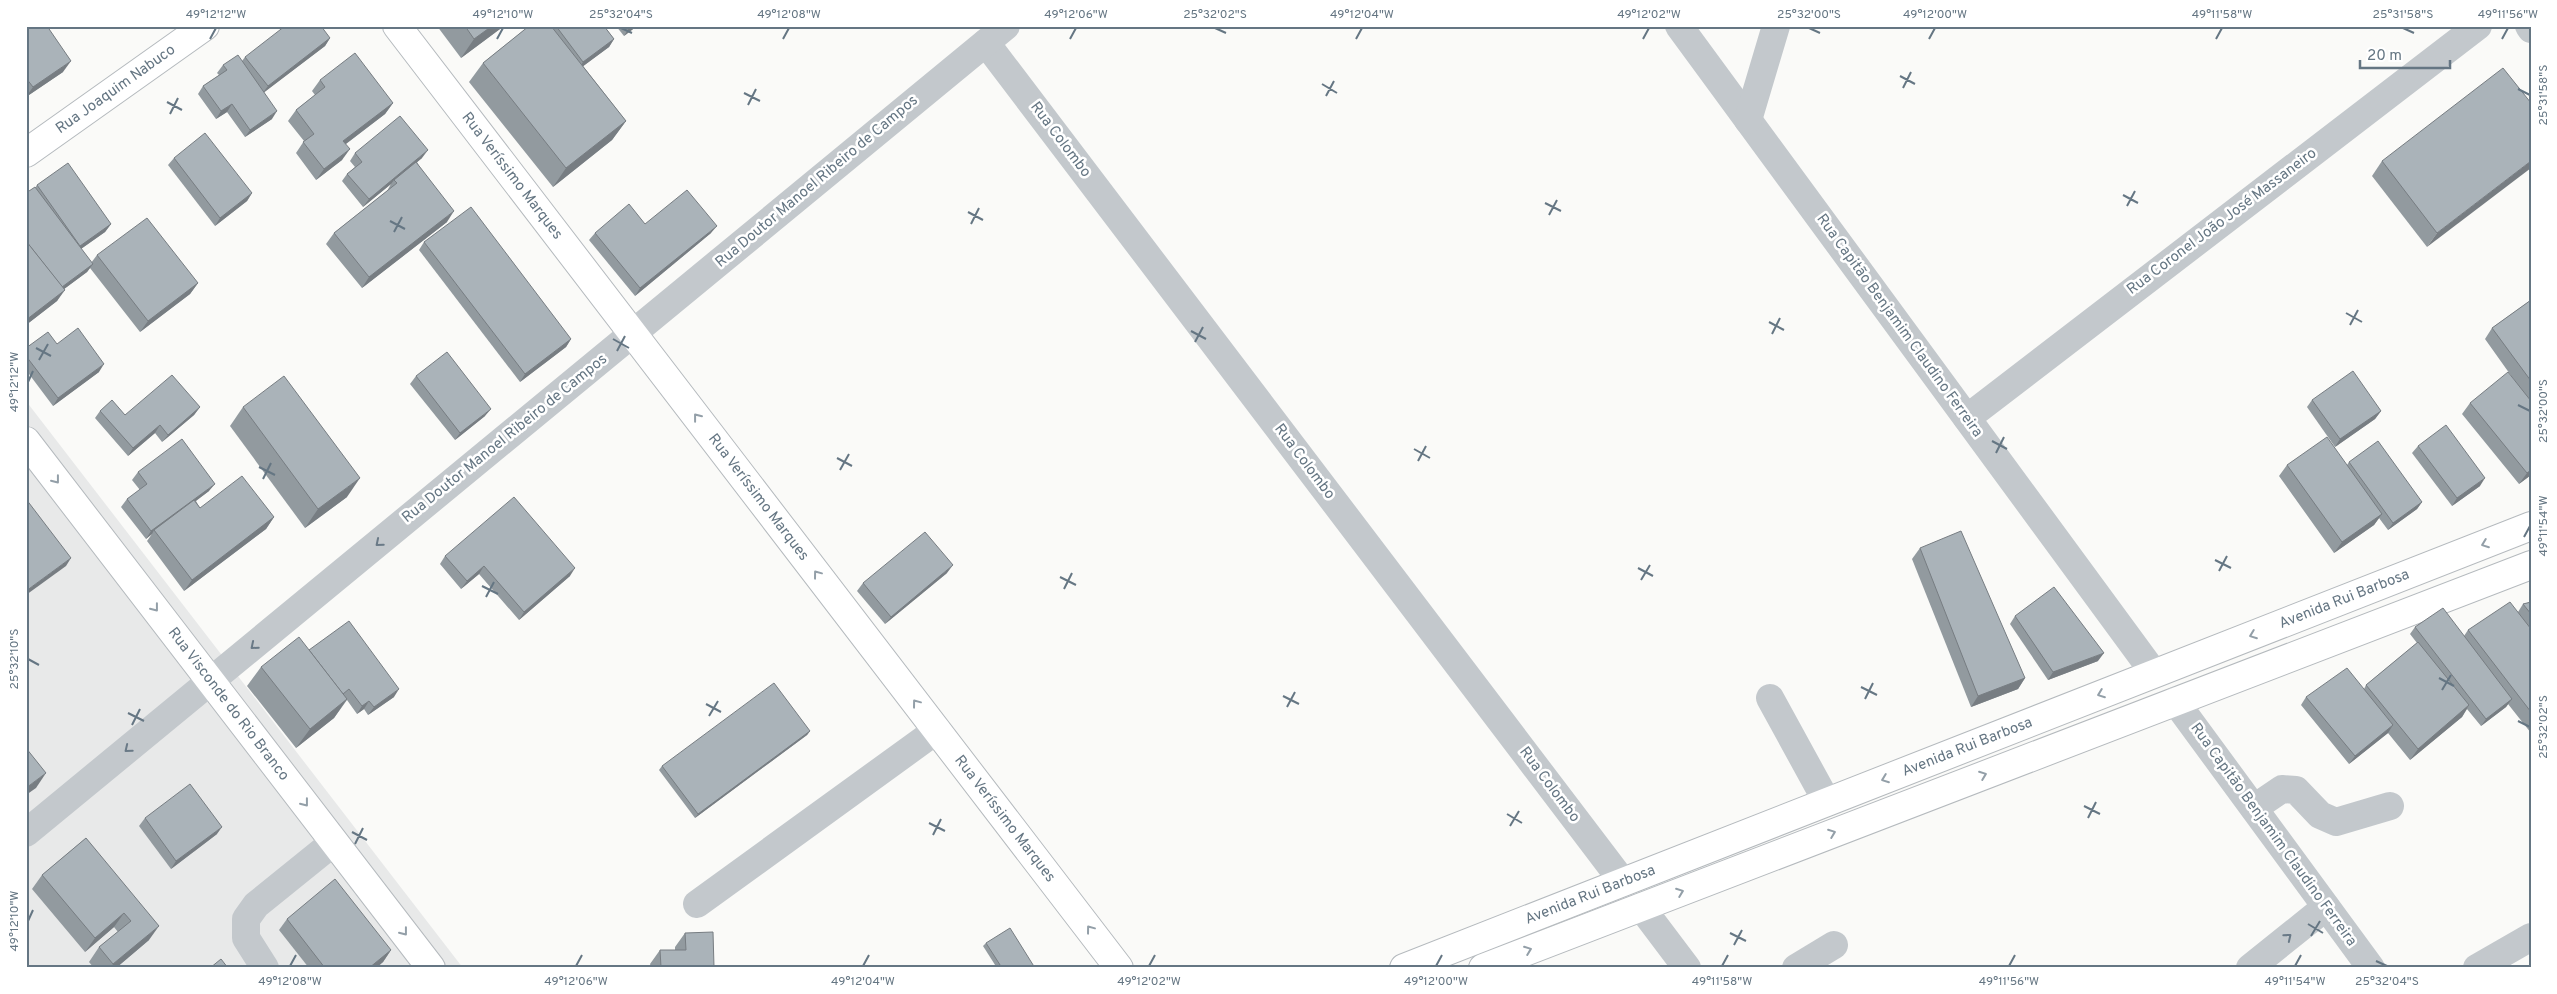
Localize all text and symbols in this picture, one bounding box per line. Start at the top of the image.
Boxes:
text: 49°12'12"W [186,7,246,23]
text: 49°12'10"W [473,7,533,23]
text: 25°32'04"S [589,7,653,23]
text: 49°12'08"W [757,7,821,23]
text: 49°12'06"W [1044,7,1108,23]
text: 25°32'02"S [1183,7,1247,23]
text: 49°12'04"W [1330,7,1394,23]
text: 49°12'02"W [1617,7,1681,23]
text: 25°32'00"S [1777,7,1841,23]
text: 49°12'00"W [1903,7,1967,23]
text: 49°11'58"W [2192,7,2252,23]
text: 25°31'58"S [2373,7,2433,23]
text: 49°11'56"W [2478,7,2538,23]
scale bar [2360,38,2450,70]
street label: Rua Joaquim Nabuco [52,40,179,138]
text: 20 m [2367,47,2402,66]
text: 25°31'58"S [2536,65,2552,125]
street label: Rua Doutor Manoel Ribeiro de Campos [712,92,922,272]
street label: Rua Colombo [1025,98,1095,182]
street label: Rua Veríssimo Marques [457,109,567,243]
street label: Rua Coronel João José Massaneiro [2123,144,2321,300]
street label: Rua Capitão Benjamim Claudino Ferreira [1812,211,1986,441]
street label: Rua Doutor Manoel Ribeiro de Campos [399,350,611,528]
text: 49°12'12"W [7,352,23,412]
text: 25°32'00"S [2536,379,2552,443]
one-way arrow [694,414,703,423]
street label: Rua Colombo [1269,420,1339,504]
street label: Rua Veríssimo Marques [704,430,813,565]
one-way arrow [50,474,59,484]
text: 49°11'54"W [2536,496,2552,556]
one-way arrow [376,537,385,545]
one-way arrow [2482,538,2490,548]
street label: Avenida Rui Barbosa [2276,565,2412,633]
one-way arrow [815,571,823,580]
one-way arrow [149,603,158,612]
street label: Rua Visconde do Rio Branco [163,624,293,785]
text: 25°32'10"S [7,629,23,689]
one-way arrow [2249,629,2257,639]
one-way arrow [250,641,259,650]
one-way arrow [2097,688,2106,698]
text: 25°32'02"S [2536,695,2552,759]
one-way arrow [914,700,922,709]
street label: Avenida Rui Barbosa [1899,713,2035,781]
street label: Rua Capitão Benjamim Claudino Ferreira [2186,720,2360,950]
street label: Rua Colombo [1514,743,1584,827]
one-way arrow [125,744,134,752]
street label: Rua Veríssimo Marques [950,752,1059,886]
one-way arrow [1978,771,1987,781]
one-way arrow [1881,773,1890,783]
one-way arrow [299,797,307,806]
one-way arrow [1827,829,1835,839]
street label: Avenida Rui Barbosa [1522,861,1658,929]
one-way arrow [1675,888,1684,898]
text: 49°12'10"W [7,891,23,951]
one-way arrow [398,926,406,935]
one-way arrow [1087,926,1095,935]
one-way arrow [2282,935,2291,943]
one-way arrow [1523,946,1532,956]
text: 49°12'08"W [258,974,322,990]
text: 49°12'06"W [544,974,608,990]
text: 49°12'04"W [831,974,895,990]
text: 49°12'02"W [1117,974,1181,990]
text: 49°12'00"W [1404,974,1468,990]
text: 49°11'58"W [1692,974,1752,990]
text: 49°11'56"W [1979,974,2039,990]
text: 49°11'54"W [2265,974,2325,990]
text: 25°32'04"S [2355,974,2419,990]

